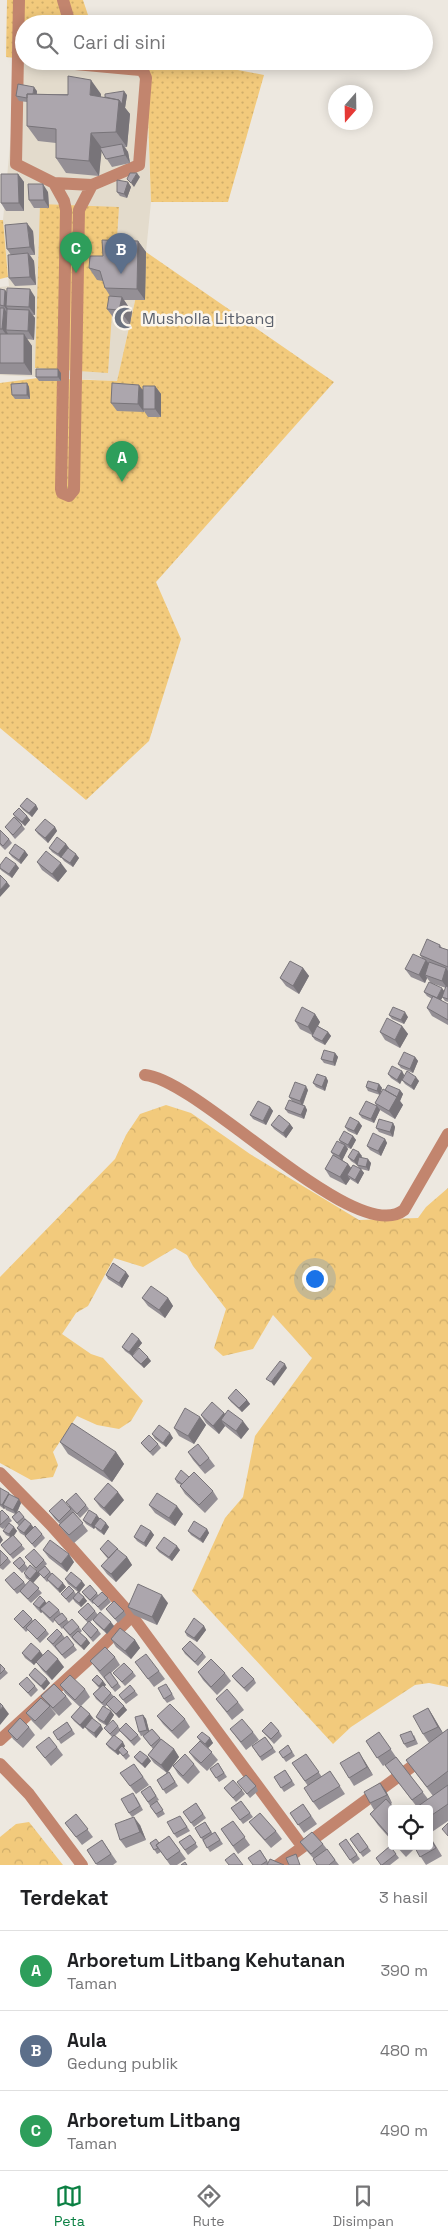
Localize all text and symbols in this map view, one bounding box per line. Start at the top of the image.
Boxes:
search box [15,15,433,70]
icon: search [33,29,61,57]
text: Cari di sini [73,30,166,55]
north arrow [328,85,373,130]
pin: C [60,232,92,273]
pin: B [105,233,137,274]
mosque icon: Musholla Litbang [112,305,138,331]
place label: Musholla Litbang [142,308,275,329]
pin: A [106,441,138,482]
your location [302,1266,328,1292]
map controls [388,1805,433,1850]
button: locate [388,1805,433,1850]
text: Terdekat [20,1884,109,1911]
text: 3 hasil [379,1887,428,1908]
text: Arboretum Litbang Kehutanan [67,1948,345,1973]
text: A [31,1960,41,1981]
text: 390 m [380,1960,428,1981]
text: Taman [67,1973,117,1994]
text: Aula [67,2028,107,2053]
text: B [31,2040,41,2061]
text: 480 m [380,2040,428,2061]
text: Gedung publik [67,2053,178,2074]
text: Arboretum Litbang [67,2108,241,2133]
text: C [31,2120,41,2141]
text: 490 m [380,2120,428,2141]
text: Taman [67,2133,117,2154]
tab: Peta [54,2182,85,2230]
tab: Rute [193,2182,225,2230]
tab: Disimpan [333,2182,394,2230]

